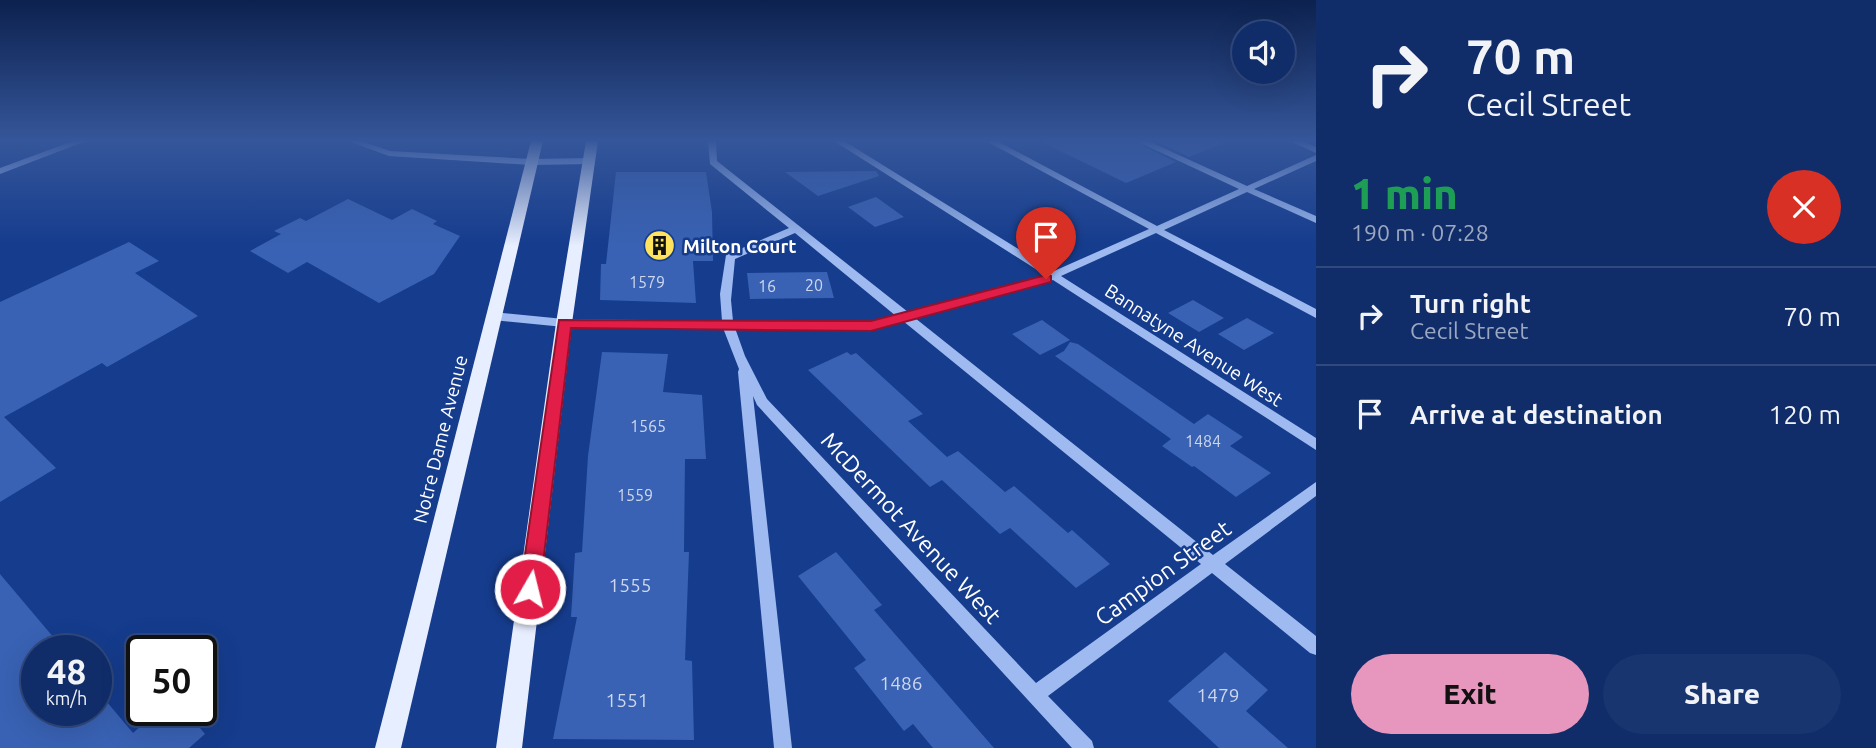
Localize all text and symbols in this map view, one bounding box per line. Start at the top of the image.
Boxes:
map controls [1232,21,1295,84]
button: sound [1232,21,1295,84]
icon: right [1351,28,1442,119]
text: 70 m [1466,28,1575,83]
text: Cecil Street [1466,86,1631,122]
text: 1 min [1351,170,1458,217]
button: close [1767,170,1841,244]
pin [1016,207,1076,279]
icon: arrive [1027,218,1065,256]
text: 190 m · 07:28 [1351,220,1489,245]
building icon: Milton Court [643,229,677,263]
place label: Milton Court [683,235,796,257]
house number: 1579 [629,273,665,291]
house number: 20 [805,276,823,294]
house number: 16 [758,277,776,295]
street label: Bannatyne Avenue West [1101,279,1287,411]
text: Turn right [1410,289,1531,318]
icon: right [1351,297,1389,335]
text: 70 m [1783,302,1841,331]
text: Cecil Street [1410,318,1529,343]
street label: Notre Dame Avenue [408,353,472,525]
icon: arrive [1351,395,1389,433]
text: Arrive at destination [1410,400,1663,429]
text: 120 m [1769,400,1841,429]
house number: 1565 [630,417,666,435]
street label: McDermot Avenue West [817,427,1006,628]
house number: 1484 [1185,432,1221,450]
house number: 1559 [617,486,653,504]
street label: Campion Street [1090,515,1235,630]
position arrow [493,552,567,626]
house number: 1555 [609,574,651,596]
speed limit sign: 50 [126,635,217,726]
text: 48 [47,651,86,691]
button: Exit [1351,654,1589,734]
button: Share [1603,654,1841,734]
house number: 1486 [880,672,922,694]
house number: 1479 [1197,684,1239,706]
text: km/h [46,688,87,708]
house number: 1551 [606,689,648,711]

